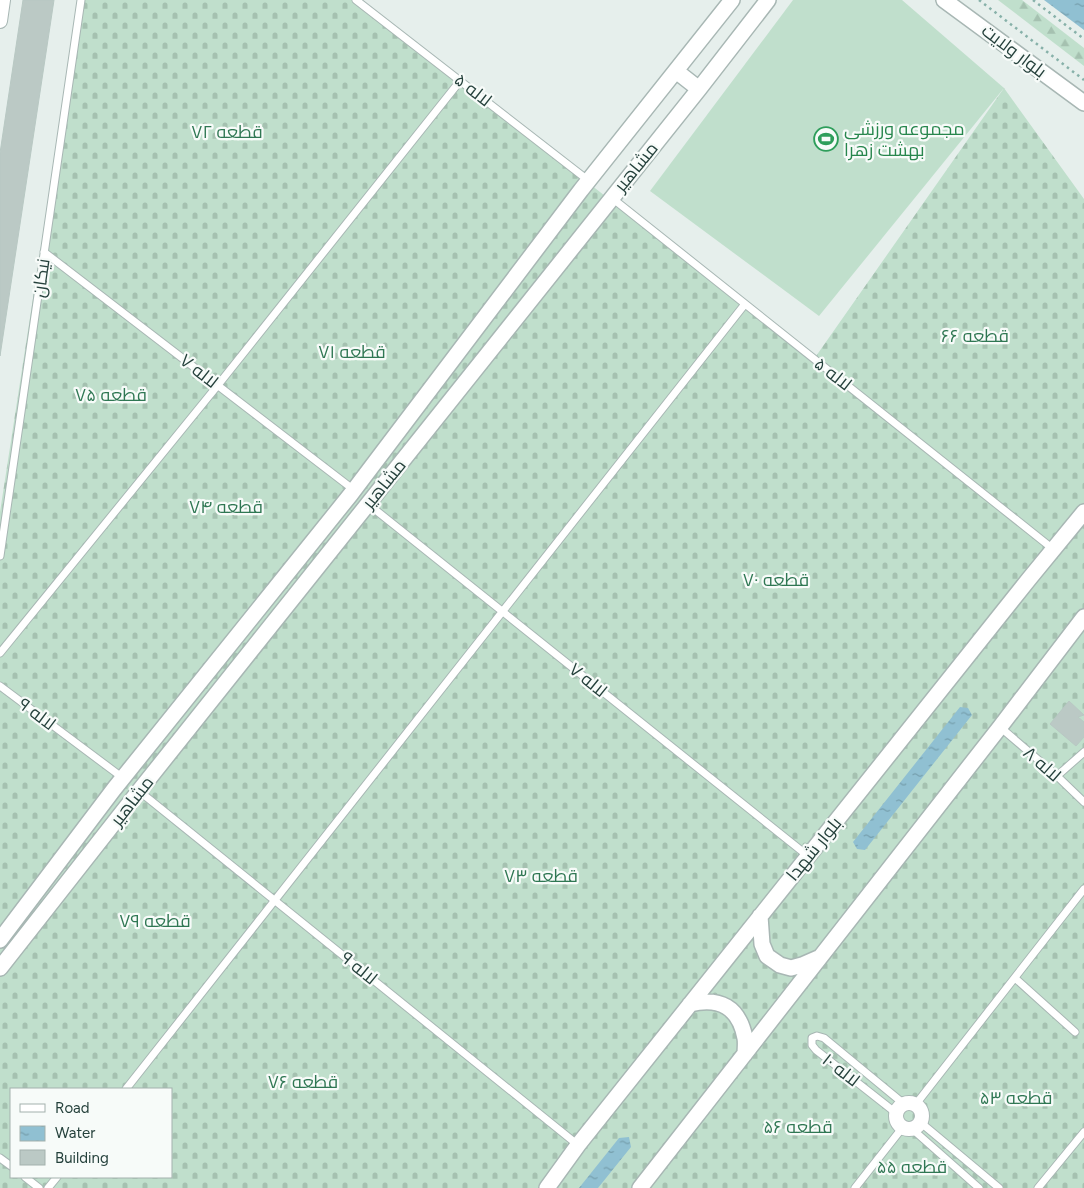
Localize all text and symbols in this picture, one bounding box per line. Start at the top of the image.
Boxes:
street label: بلوار ولایت [977,19,1051,83]
street label: لاله ۵ [450,69,496,111]
place label: مجموعه ورزشی بهشت زهرا [844,118,965,161]
park label: قطعه ۷۲ [191,121,263,143]
sports icon: مجموعه ورزشی بهشت زهرا [813,126,839,152]
street label: مشاهیر [609,138,663,197]
street label: نیکان [27,257,55,299]
park label: قطعه ۶۶ [941,325,1009,347]
park label: قطعه ۷۱ [318,341,386,363]
street label: لاله ۷ [175,349,223,393]
street label: لاله ۵ [810,353,856,395]
park label: قطعه ۷۵ [75,384,147,406]
street label: مشاهیر [357,455,411,514]
park label: قطعه ۷۴ [189,496,263,518]
park label: قطعه ۷۰ [743,569,809,591]
street label: لاله ۷ [565,658,611,702]
street label: لاله ۹ [14,693,60,735]
street label: لاله ۸ [1019,742,1065,786]
street label: مشاهیر [105,772,158,831]
street label: بلوار شهدا [782,813,846,885]
park label: قطعه ۷۳ [504,865,578,887]
park label: قطعه ۷۹ [119,910,191,932]
street label: لاله ۹ [336,947,382,989]
street label: لاله ۱۰ [818,1049,864,1091]
park label: قطعه ۷۶ [268,1071,338,1093]
park label: قطعه ۵۳ [980,1087,1052,1109]
legend [10,1088,172,1178]
text: Road [55,1099,90,1117]
park label: قطعه ۵۶ [763,1116,833,1138]
text: Water [55,1124,95,1142]
text: Building [55,1149,109,1167]
park label: قطعه ۵۵ [877,1156,947,1178]

